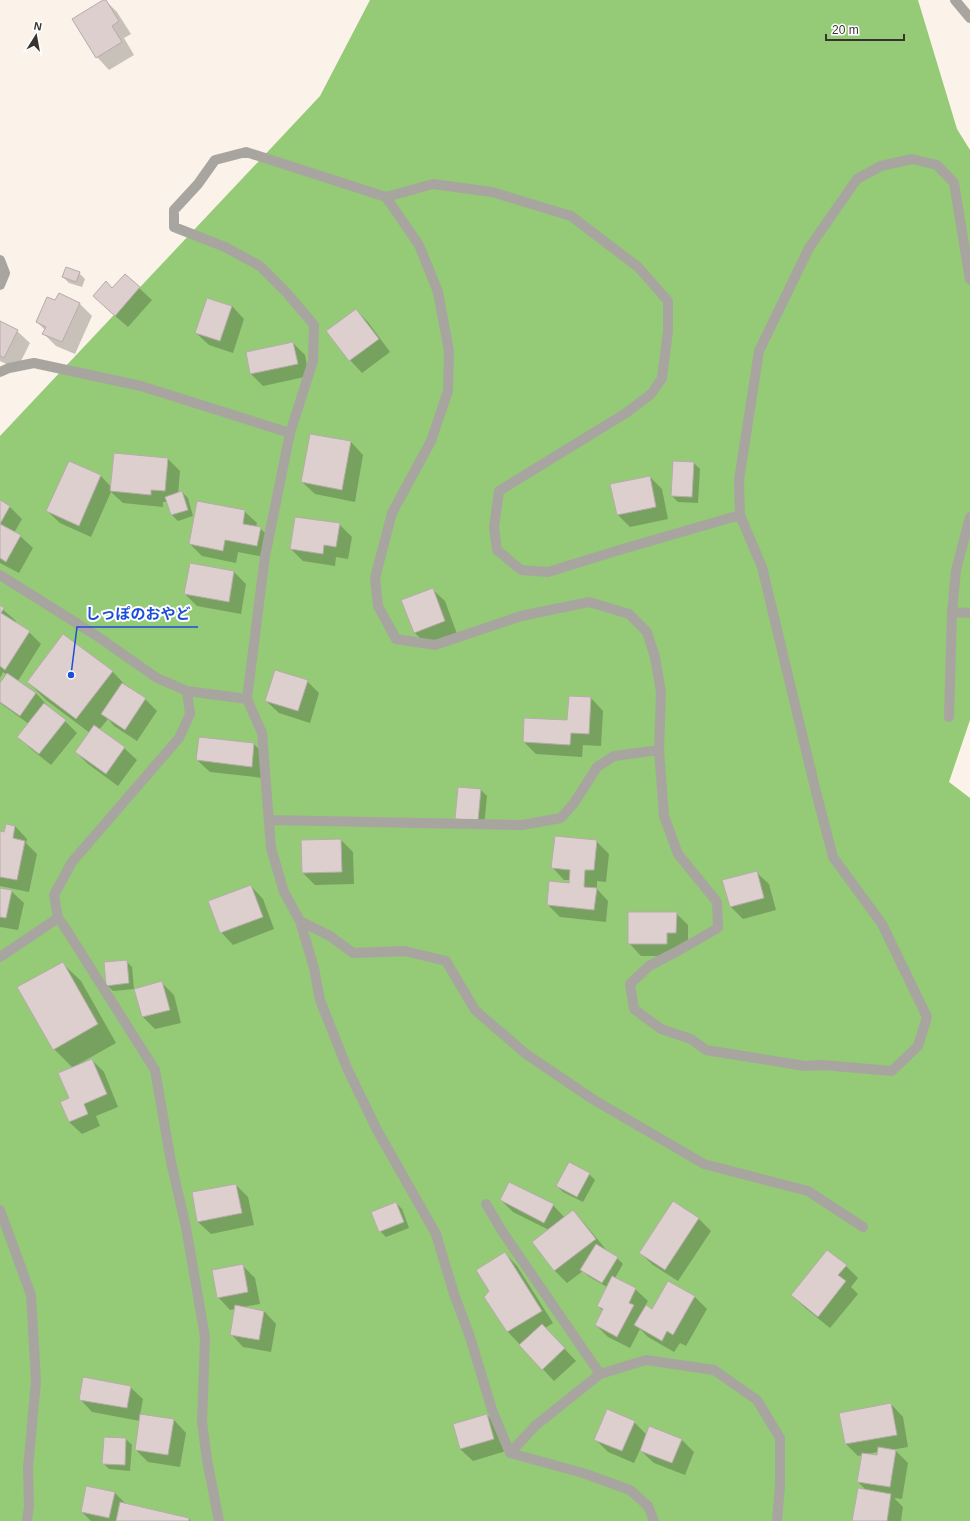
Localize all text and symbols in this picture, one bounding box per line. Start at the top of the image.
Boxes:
north arrow [16,16,56,56]
scale bar [826,16,904,42]
text: N [33,20,43,33]
text: 20 m [832,23,859,37]
callout: しっぽのおやど [77,600,198,627]
text: しっぽのおやど [85,605,191,622]

